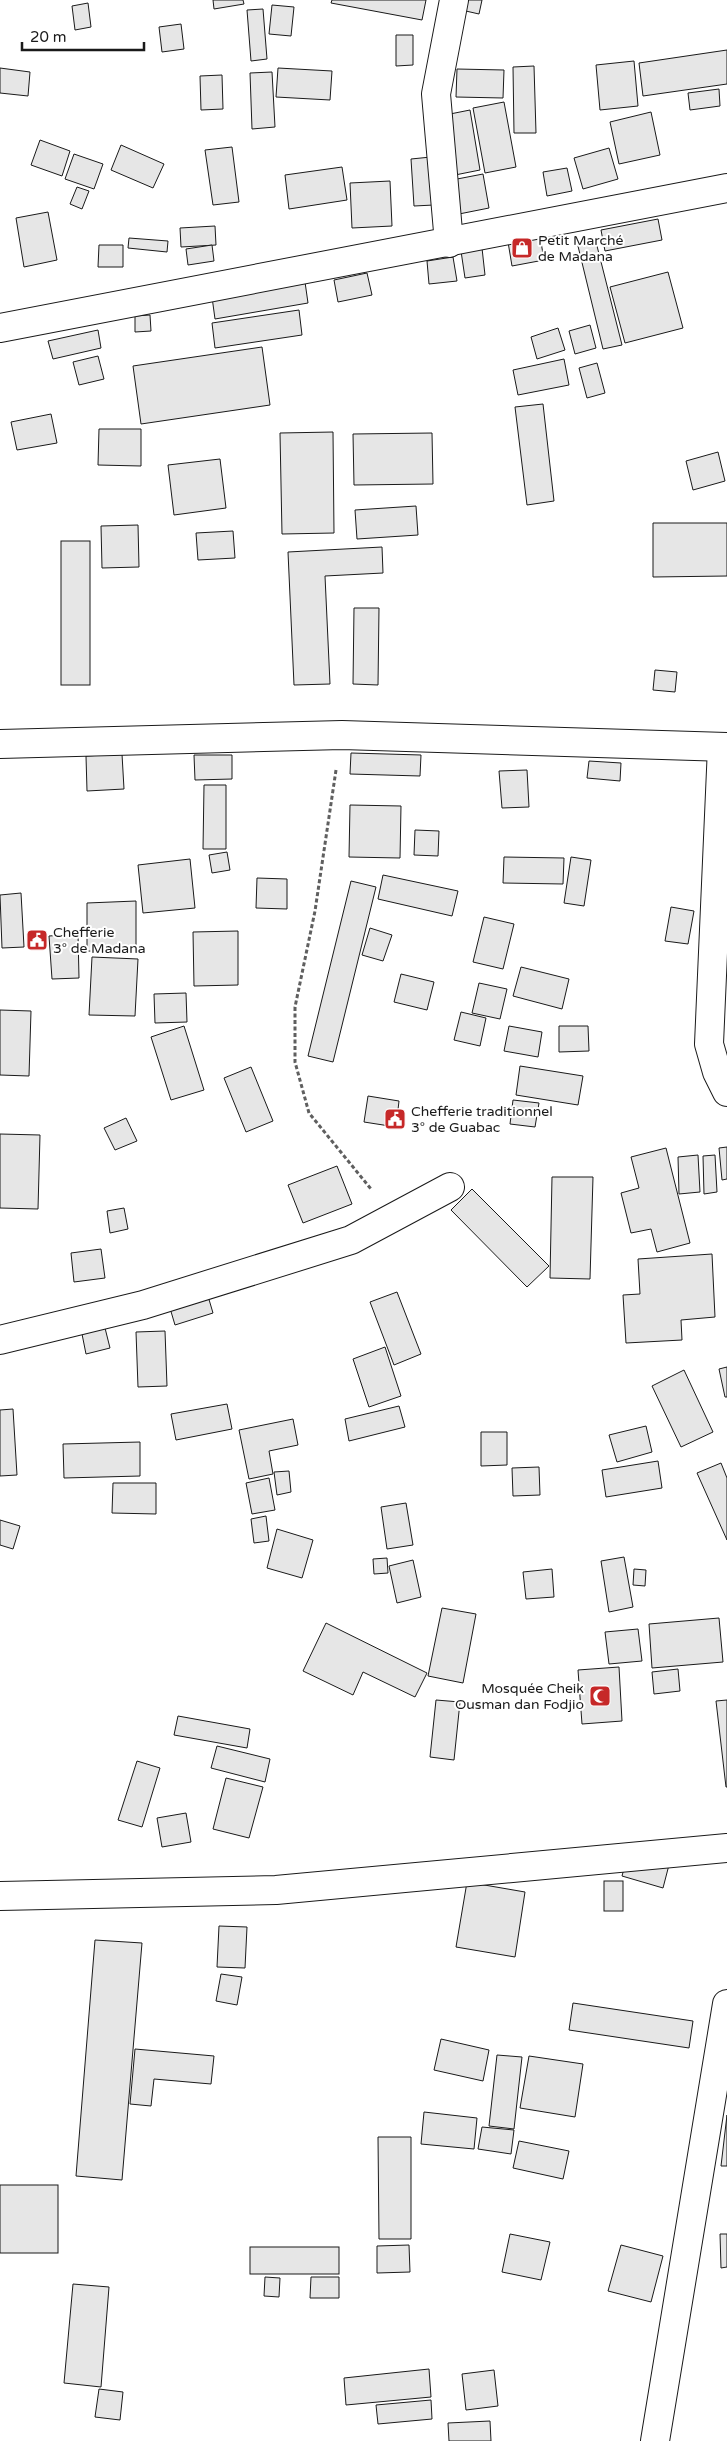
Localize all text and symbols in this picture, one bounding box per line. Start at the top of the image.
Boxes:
scale bar [22,20,145,52]
text: 20 m [30,28,67,46]
place label: Petit Marché de Madana [538,232,623,265]
shop icon: Petit Marché de Madana [510,236,534,260]
place label: Chefferie 3° de Madana [53,924,146,957]
public building icon: Chefferie 3° de Madana [25,928,49,952]
place label: Chefferie traditionnel 3° de Guabac [411,1103,553,1136]
public building icon: Chefferie traditionnel 3° de Guabac [383,1107,407,1131]
place label: Mosquée Cheik Ousman dan Fodjio [455,1680,584,1713]
mosque icon: Mosquée Cheik Ousman dan Fodjio [588,1684,612,1708]

